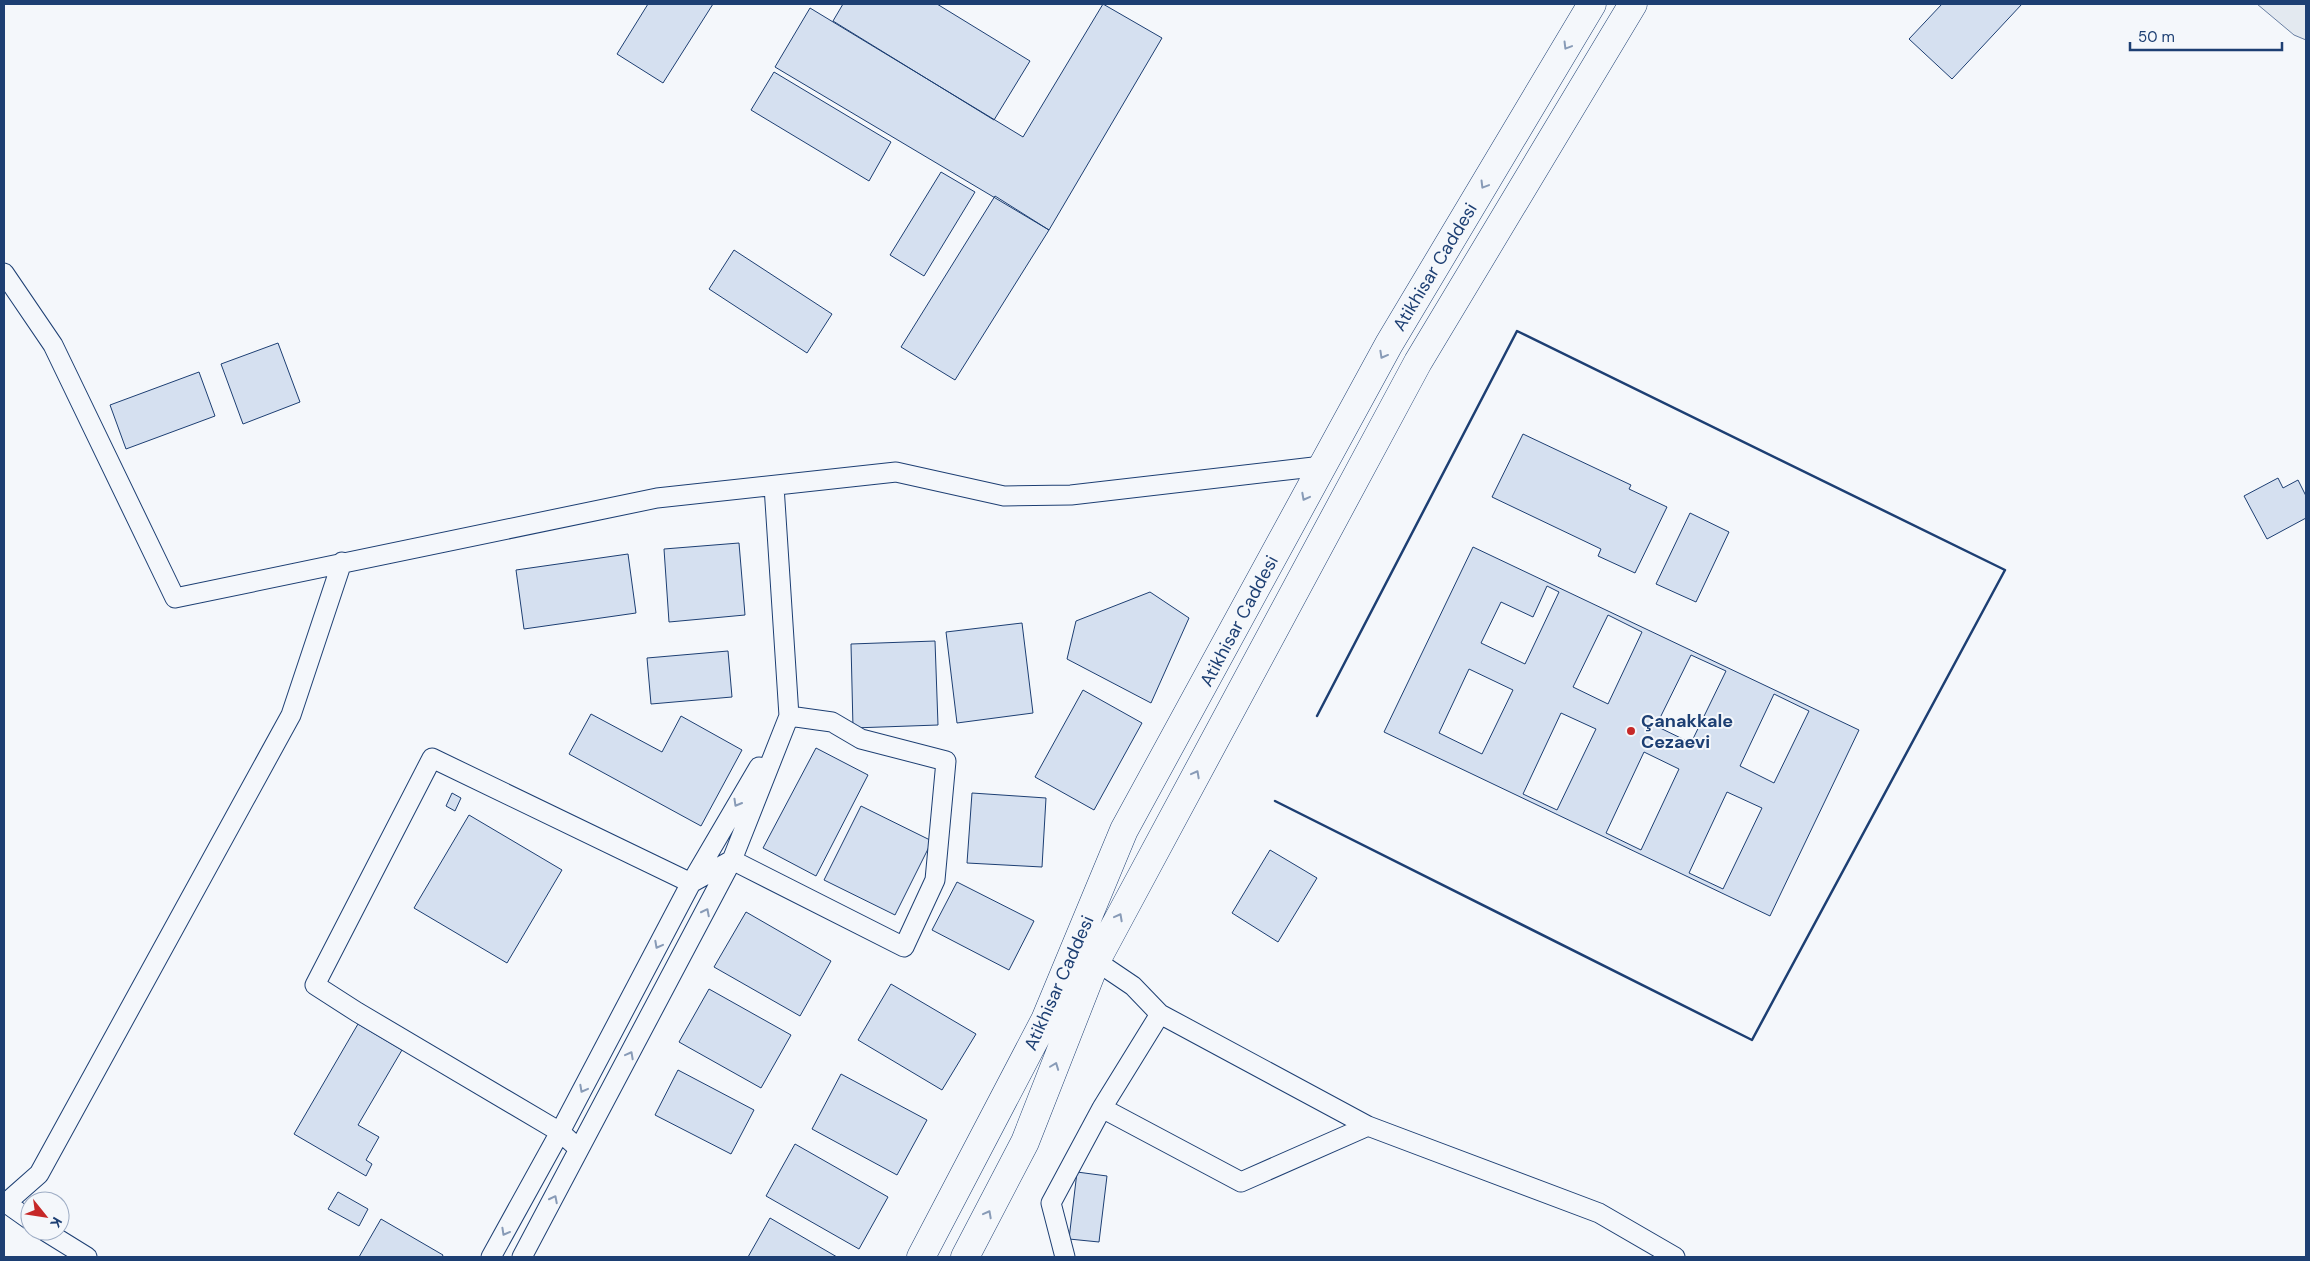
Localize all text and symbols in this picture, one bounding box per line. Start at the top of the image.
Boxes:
scale bar [2130,20,2282,52]
text: 50 m [2138,27,2175,47]
one-way arrow [1564,40,1574,49]
one-way arrow [1480,179,1490,188]
street label: Atikhisar Caddesi [1387,198,1483,336]
one-way arrow [1379,349,1389,358]
one-way arrow [1301,492,1311,501]
street label: Atikhisar Caddesi [1194,551,1284,691]
place label: Çanakkale Cezaevi [1641,709,1733,754]
marker: Çanakkale Cezaevi [1625,725,1637,737]
one-way arrow [1189,770,1199,779]
one-way arrow [734,798,744,807]
one-way arrow [700,908,710,917]
street label: Atikhisar Caddesi [1018,912,1100,1054]
one-way arrow [1113,913,1123,922]
one-way arrow [654,940,664,949]
one-way arrow [623,1051,633,1060]
one-way arrow [1048,1062,1059,1071]
one-way arrow [579,1084,589,1093]
north arrow [20,1191,70,1241]
one-way arrow [547,1195,557,1204]
one-way arrow [982,1210,992,1219]
text: K [46,1214,66,1231]
one-way arrow [501,1226,511,1235]

